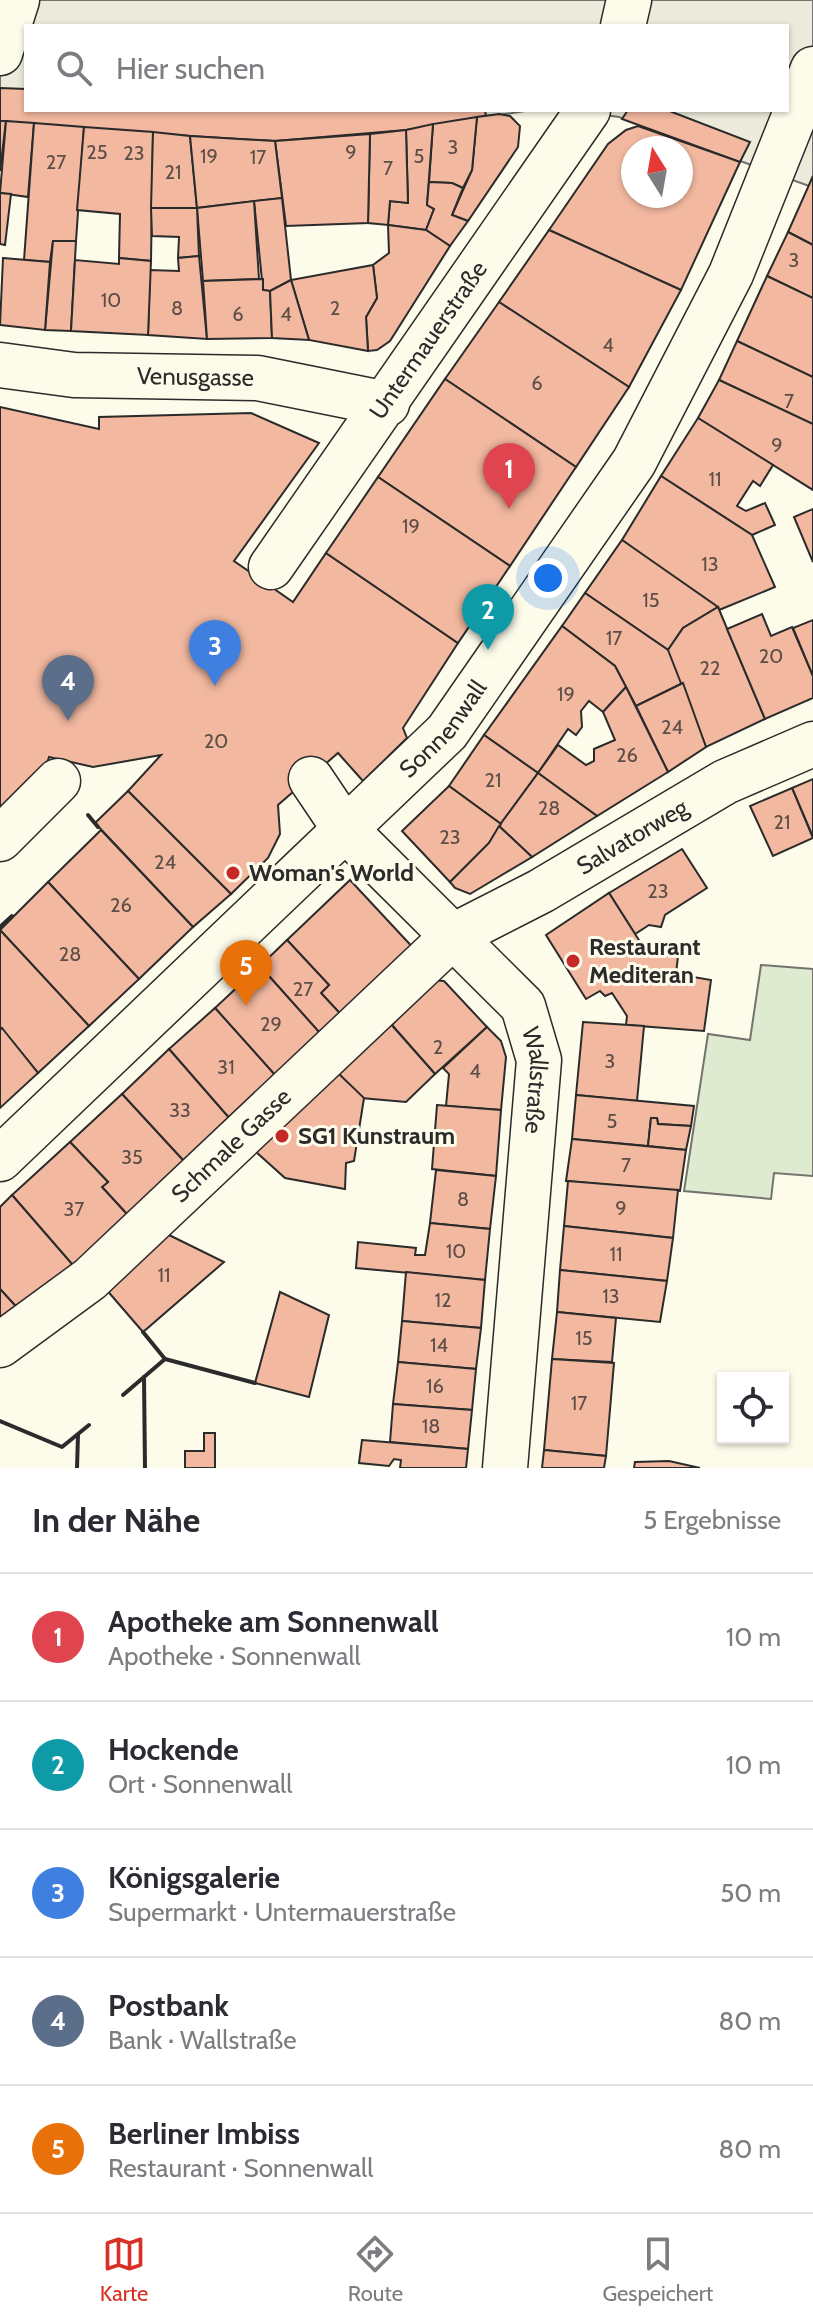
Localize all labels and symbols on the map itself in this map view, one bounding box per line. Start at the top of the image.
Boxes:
house number: 3 [448,135,458,159]
north arrow [621,136,693,208]
house number: 25 [86,140,108,164]
house number: 9 [345,140,357,164]
house number: 23 [123,141,145,165]
house number: 19 [200,144,218,168]
house number: 5 [414,144,424,168]
house number: 17 [250,145,266,169]
house number: 27 [46,150,66,174]
house number: 7 [383,156,393,180]
house number: 21 [165,160,182,184]
house number: 3 [789,248,799,272]
street label: Untermauerstraße [363,255,493,425]
house number: 10 [101,288,121,312]
house number: 8 [171,296,183,320]
house number: 2 [330,296,340,320]
house number: 6 [232,302,244,326]
house number: 4 [280,302,292,326]
house number: 4 [602,333,614,357]
street label: Venusgasse [137,361,254,392]
house number: 6 [531,371,543,395]
house number: 7 [784,389,794,413]
house number: 9 [771,433,783,457]
pin: 1 [483,443,535,509]
house number: 11 [708,467,722,491]
house number: 19 [402,514,420,538]
house number: 13 [701,552,719,576]
your location [528,558,568,598]
pin: 2 [462,584,514,650]
house number: 15 [642,588,660,612]
pin: 3 [189,620,241,686]
house number: 17 [606,626,622,650]
house number: 20 [759,644,783,668]
pin: 4 [42,655,94,721]
house number: 22 [700,656,720,680]
street label: Sonnenwall [393,674,493,784]
house number: 19 [557,682,575,706]
house number: 24 [661,715,683,739]
house number: 20 [204,729,228,753]
house number: 26 [616,743,638,767]
house number: 21 [485,768,502,792]
street label: Salvatorweg [571,792,694,881]
house number: 28 [538,796,560,820]
house number: 21 [774,810,791,834]
house number: 23 [439,825,461,849]
house number: 24 [154,850,176,874]
place label: Woman's World [249,858,414,887]
marker: Woman's World [224,864,242,882]
house number: 23 [647,879,669,903]
house number: 26 [110,893,132,917]
place label: Restaurant Mediteran [589,932,701,989]
pin: 5 [220,940,272,1006]
house number: 28 [59,942,81,966]
marker: Restaurant Mediteran [564,952,582,970]
house number: 27 [293,977,313,1001]
house number: 29 [260,1012,282,1036]
street label: Wallstraße [516,1023,554,1135]
house number: 2 [433,1035,443,1059]
house number: 3 [605,1049,615,1073]
house number: 31 [217,1055,235,1079]
house number: 4 [469,1059,481,1083]
street label: Schmale Gasse [165,1082,297,1208]
house number: 33 [169,1098,191,1122]
house number: 5 [607,1109,617,1133]
place label: SG1 Kunstraum [298,1121,455,1150]
marker: SG1 Kunstraum [273,1127,291,1145]
house number: 35 [121,1145,143,1169]
house number: 7 [621,1153,631,1177]
house number: 8 [457,1187,469,1211]
house number: 9 [615,1196,627,1220]
house number: 37 [64,1197,84,1221]
house number: 10 [446,1239,466,1263]
house number: 11 [609,1242,623,1266]
house number: 11 [157,1263,171,1287]
house number: 13 [602,1284,620,1308]
house number: 12 [435,1288,452,1312]
house number: 15 [575,1326,593,1350]
house number: 14 [430,1333,448,1357]
house number: 16 [426,1374,444,1398]
house number: 17 [571,1391,587,1415]
house number: 18 [422,1414,440,1438]

